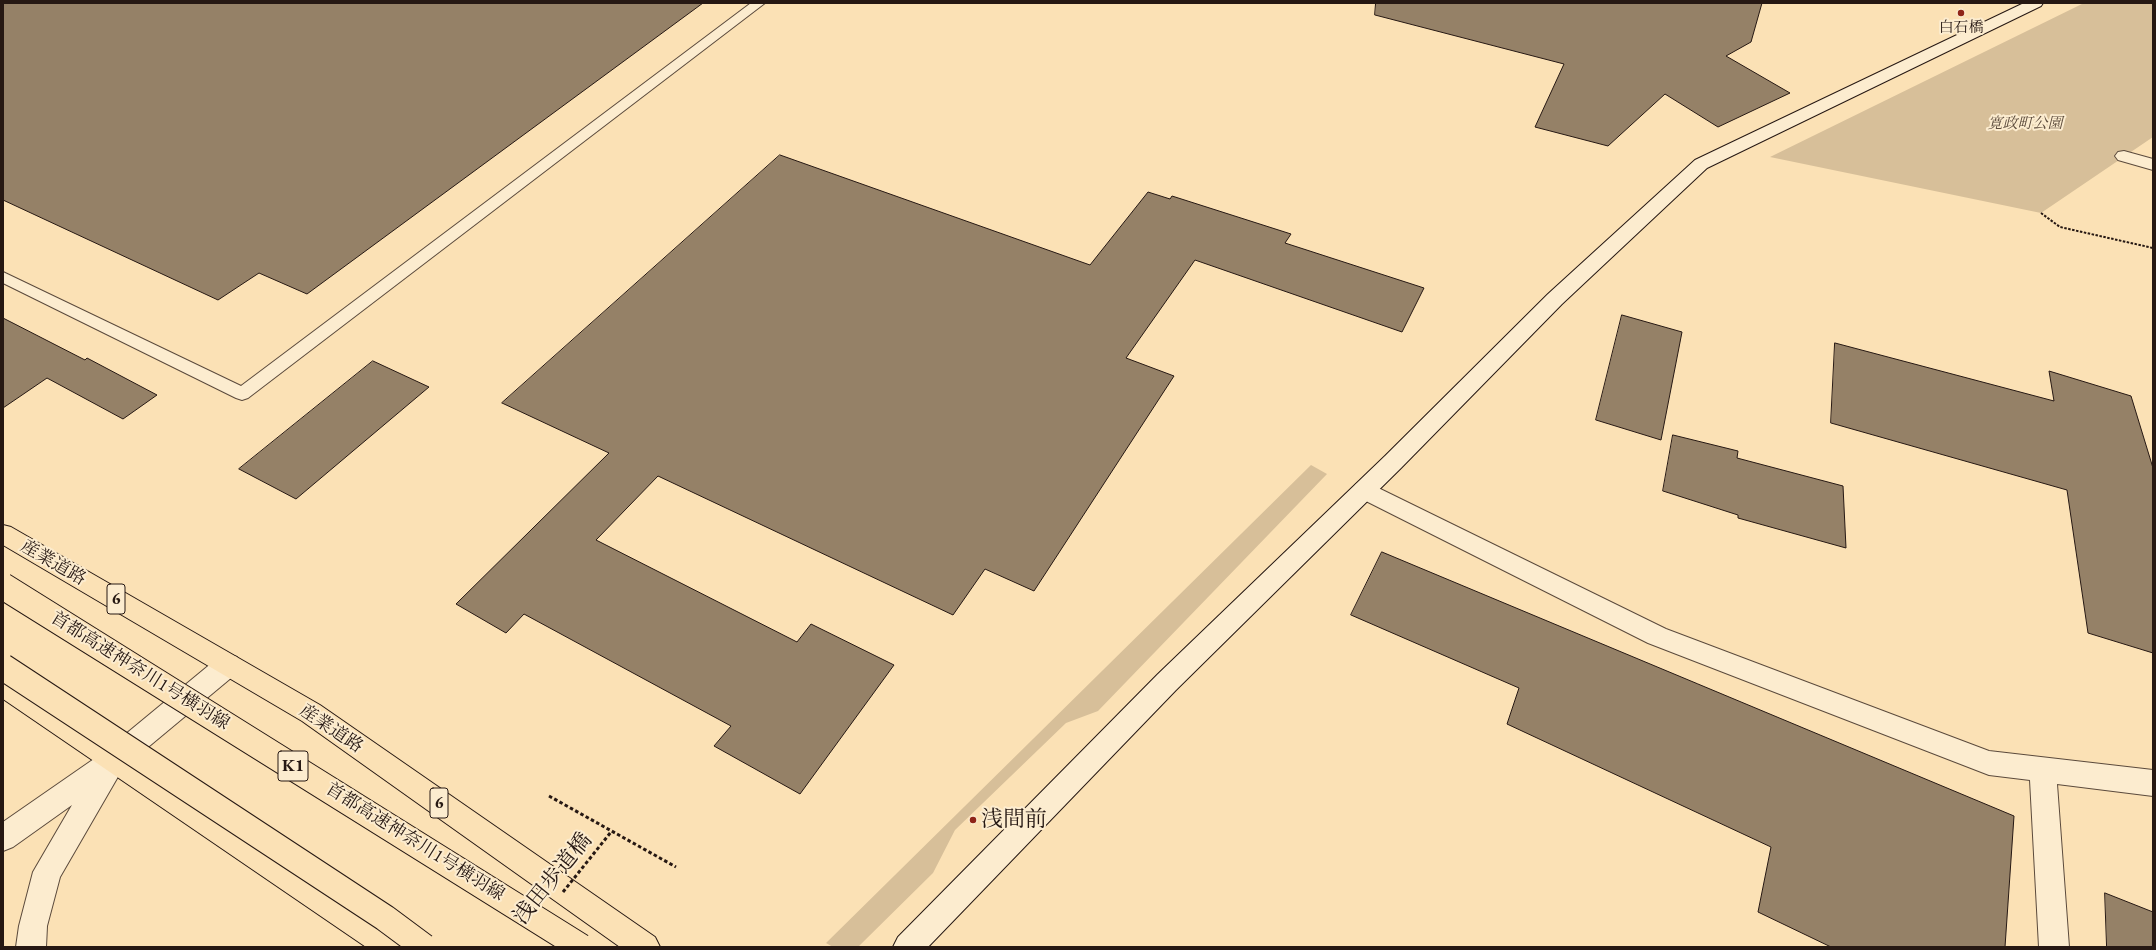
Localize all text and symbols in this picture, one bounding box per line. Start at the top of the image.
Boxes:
marker: 白石橋 [1956,8,1966,18]
place label: 白石橋 [1939,19,1983,37]
park label: 寛政町公園 [1988,115,2062,133]
street label: 産業道路 [16,536,90,590]
road number: 6 [107,584,125,614]
street label: 首都高速神奈川1号横羽線 [47,607,233,735]
street label: 産業道路 [295,700,367,758]
road number: K1 [278,751,308,781]
street label: 首都高速神奈川1号横羽線 [322,778,508,906]
road number: 6 [430,788,448,818]
place label: 浅間前 [981,807,1047,833]
marker: 浅間前 [968,815,978,825]
street label: 浅田歩道橋 [508,828,598,930]

